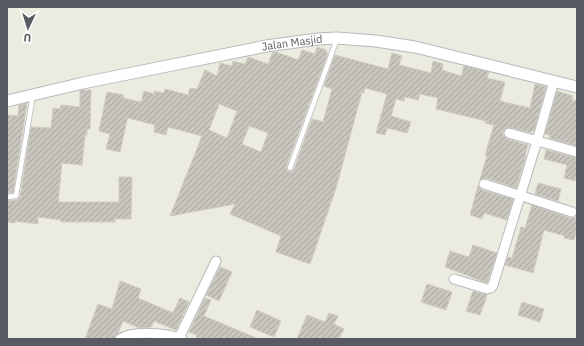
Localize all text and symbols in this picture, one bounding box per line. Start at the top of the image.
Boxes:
north arrow [8,8,48,48]
text: U [23,31,32,45]
street label: Jalan Masjid [260,32,323,54]

